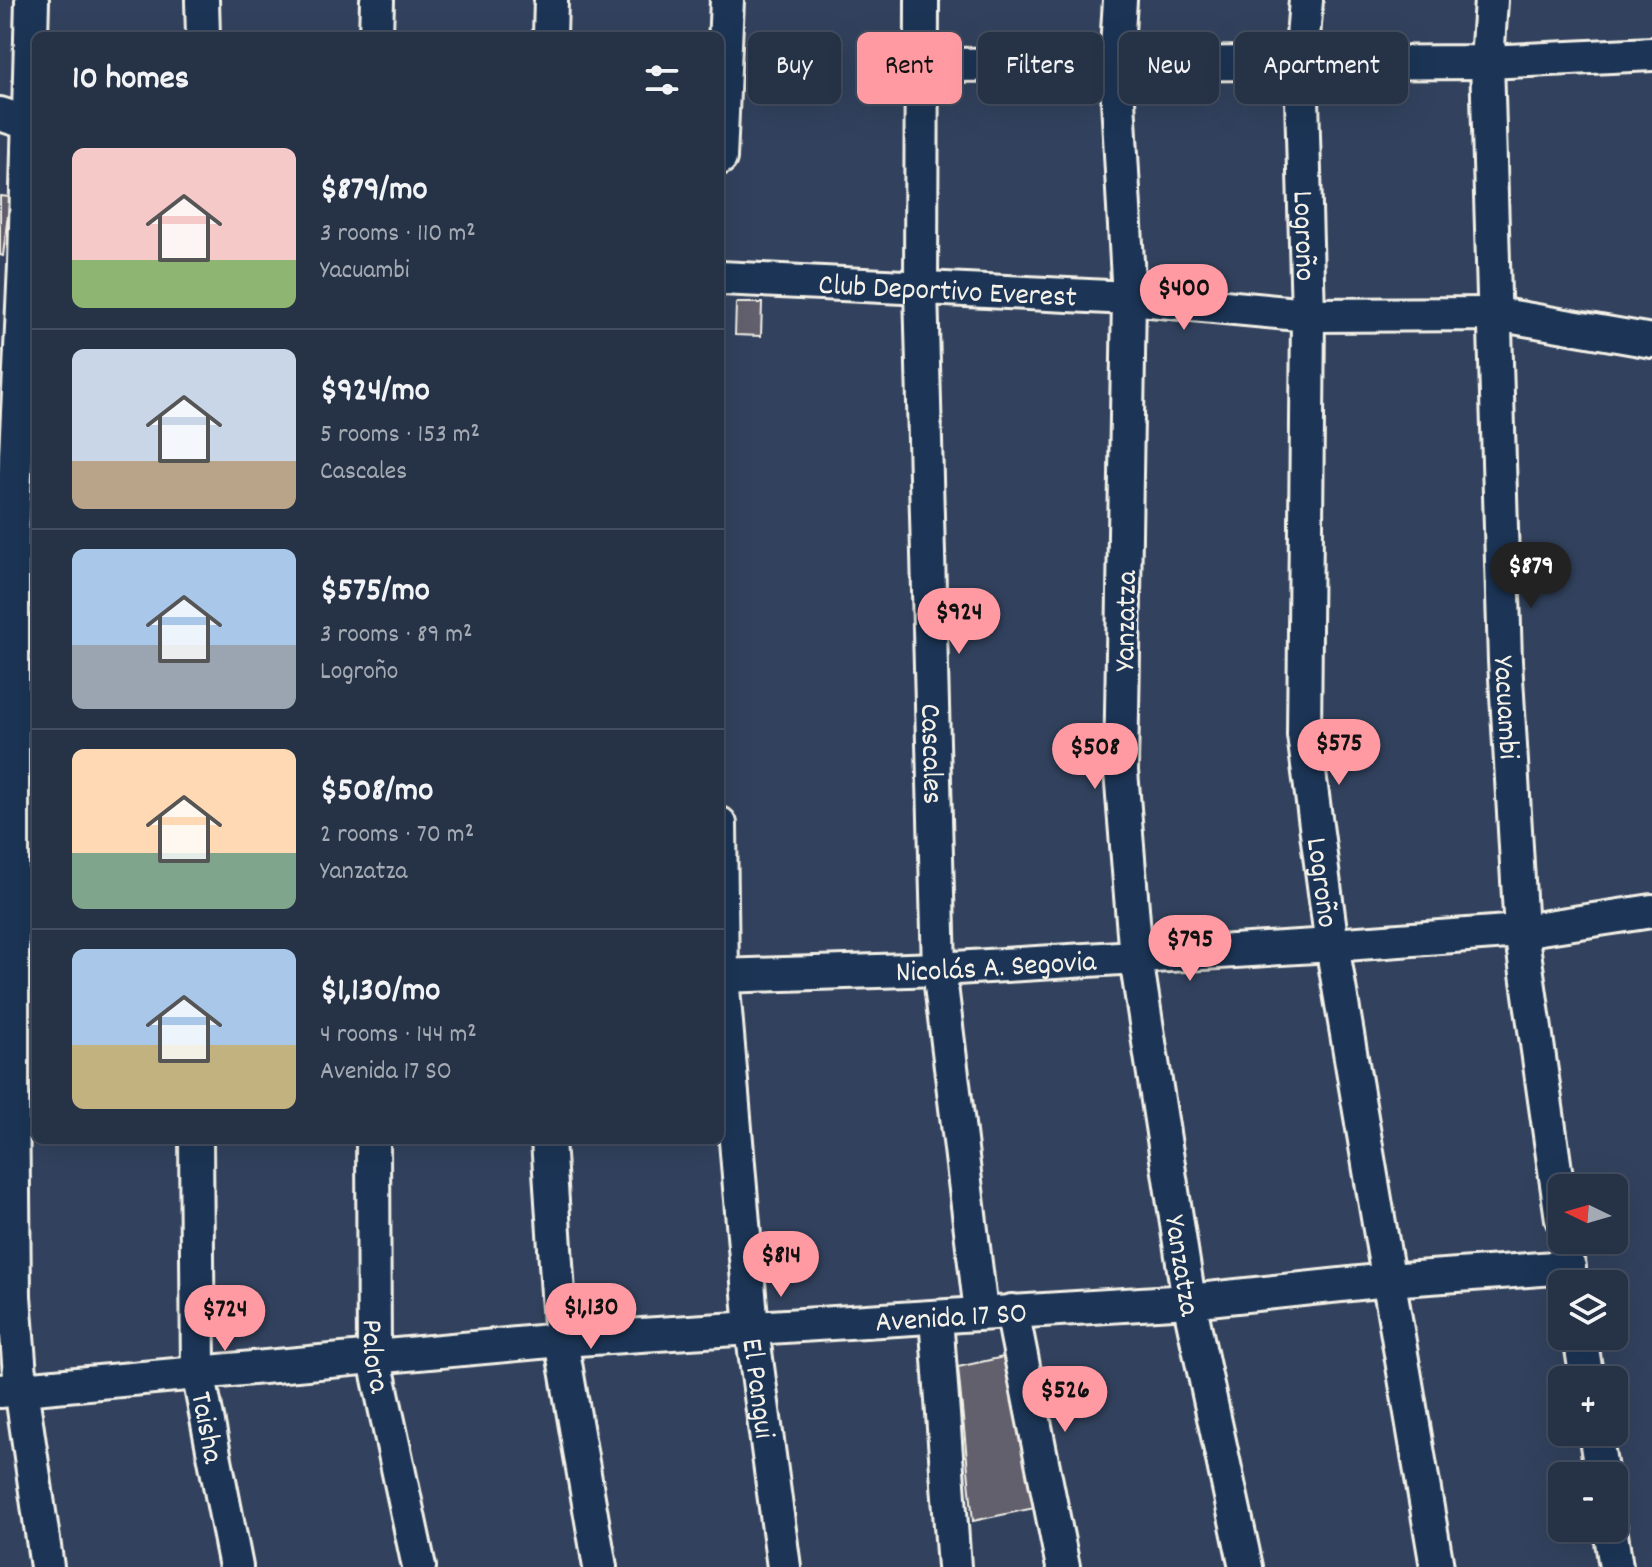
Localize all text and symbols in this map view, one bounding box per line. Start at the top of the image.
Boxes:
chip: Buy [748,32,841,104]
chip: Rent [857,32,962,104]
chip: Filters [978,32,1103,104]
chip: New [1119,32,1219,104]
chip: Apartment [1235,32,1408,104]
text: 10 homes [72,56,189,105]
icon: filters [640,58,684,102]
text: $879/mo [320,167,428,216]
icon: home [136,180,232,276]
street label: Logroño [1279,190,1324,282]
text: 3 rooms · 110 m² [320,216,476,253]
text: Yacuambi [320,253,409,290]
pin: $400 [1137,264,1231,332]
street label: Club Deportivo Everest [817,266,1078,321]
text: $400 [1158,271,1210,308]
text: $924/mo [320,368,430,417]
icon: home [136,381,232,477]
text: 5 rooms · 153 m² [320,417,480,454]
text: Cascales [320,454,407,491]
pin: $879 [1484,542,1578,610]
text: $879 [1508,549,1554,586]
text: $575/mo [320,568,430,617]
street label: Yanzatza [1106,569,1151,672]
icon: home [136,581,232,677]
pin: $924 [912,588,1006,656]
text: $924 [935,595,983,632]
text: 3 rooms · 89 m² [320,617,473,654]
text: Logroño [320,654,398,691]
street label: Yacuambi [1479,655,1528,761]
street label: Cascales [906,703,952,805]
pin: $575 [1292,719,1386,787]
pin: $508 [1048,723,1142,791]
text: $575 [1315,726,1363,763]
text: $508 [1070,730,1120,767]
text: $508/mo [320,768,433,817]
icon: home [136,781,232,877]
text: 2 rooms · 70 m² [320,817,474,854]
street label: Logroño [1292,835,1346,931]
text: Yanzatza [320,854,407,891]
pin: $795 [1143,915,1237,983]
text: $795 [1166,922,1214,959]
street label: Nicolás A. Segovia [895,942,1098,996]
text: $1,130/mo [320,968,440,1017]
icon: home [136,981,232,1077]
text: 4 rooms · 144 m² [320,1017,477,1054]
text: Avenida 17 SO [320,1054,452,1091]
north arrow [1548,1174,1628,1254]
map controls [1548,1174,1628,1542]
street label: Yanzatza [1150,1213,1209,1321]
pin: $814 [734,1231,828,1299]
text: $814 [761,1238,801,1275]
button: layers [1548,1270,1628,1350]
pin: $1,130 [526,1283,656,1351]
pin: $724 [178,1285,272,1353]
text: $1,130 [563,1290,619,1327]
text: $724 [202,1292,248,1329]
street label: Avenida 17 SO [874,1294,1028,1346]
street label: Palora [348,1319,399,1398]
street label: El Pangui [727,1336,784,1442]
pin: $526 [1018,1366,1112,1434]
button: + [1548,1366,1628,1446]
text: $526 [1040,1373,1090,1410]
street label: Taisha [176,1388,232,1468]
button: − [1548,1462,1628,1542]

